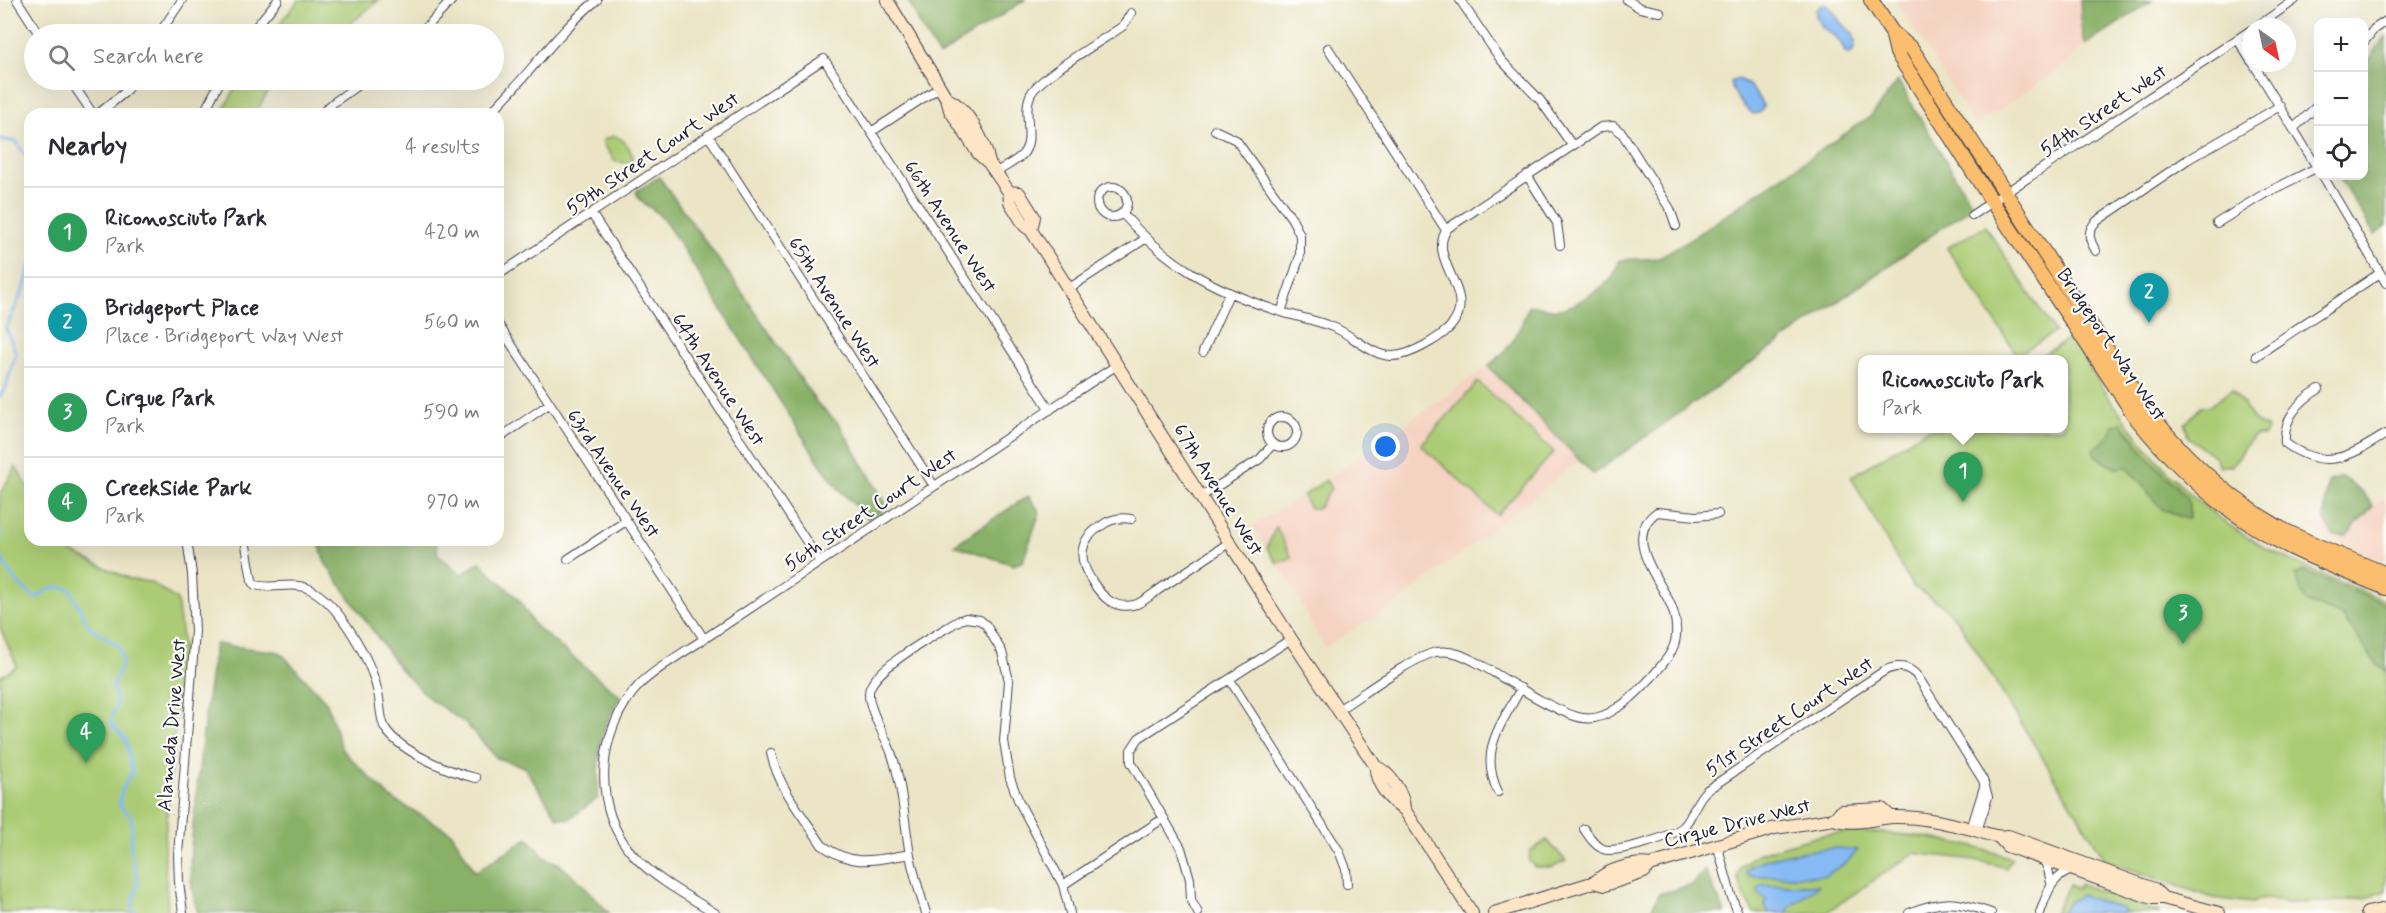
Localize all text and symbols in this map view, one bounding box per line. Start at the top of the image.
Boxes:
north arrow [2242,18,2296,72]
map controls [2314,18,2368,180]
button: + [2314,18,2368,72]
search box [24,24,504,90]
icon: search [45,41,78,74]
text: Search here [93,43,204,71]
street label: 54th Street West [2035,59,2173,164]
button: − [2314,72,2368,126]
street label: 59th Street Court West [561,86,745,222]
button: locate [2314,126,2368,180]
text: Nearby [48,130,127,164]
text: 4 results [405,134,480,161]
street label: 66th Avenue West [897,155,1003,298]
text: Riconosciuto Park [105,205,267,233]
text: 1 [63,219,72,246]
text: 420 m [424,219,480,246]
street label: 65th Avenue West [781,232,887,374]
text: Park [105,233,145,260]
street label: Bridgeport Way West [2049,263,2172,427]
pin: 2 [2130,274,2168,323]
text: Bridgeport Place [105,295,259,323]
street label: 64th Avenue West [665,308,771,452]
text: 2 [63,309,72,336]
text: 560 m [424,309,480,336]
text: Place · Bridgeport Way West [105,323,343,350]
popup [1858,355,2068,433]
text: Riconosciuto Park [1882,367,2044,395]
text: Cirque Park [105,385,215,413]
text: Park [1882,395,1922,422]
text: 3 [63,399,72,426]
text: 590 m [423,399,480,426]
street label: 63rd Avenue West [560,404,666,544]
text: Park [105,413,145,440]
street label: 67th Avenue West [1166,418,1269,561]
your location [1371,432,1400,461]
street label: 56th Street Court West [779,442,963,578]
pin: 1 [1944,452,1982,502]
text: CreekSide Park [105,475,252,503]
text: 4 [62,489,73,516]
text: 970 m [427,489,480,516]
text: Park [105,503,145,530]
pin: 3 [2164,594,2202,644]
street label: Alameda Drive West [151,637,194,813]
street label: 51st Street Court West [1700,651,1879,784]
pin: 4 [66,714,106,763]
street label: Cirque Drive West [1661,792,1814,855]

